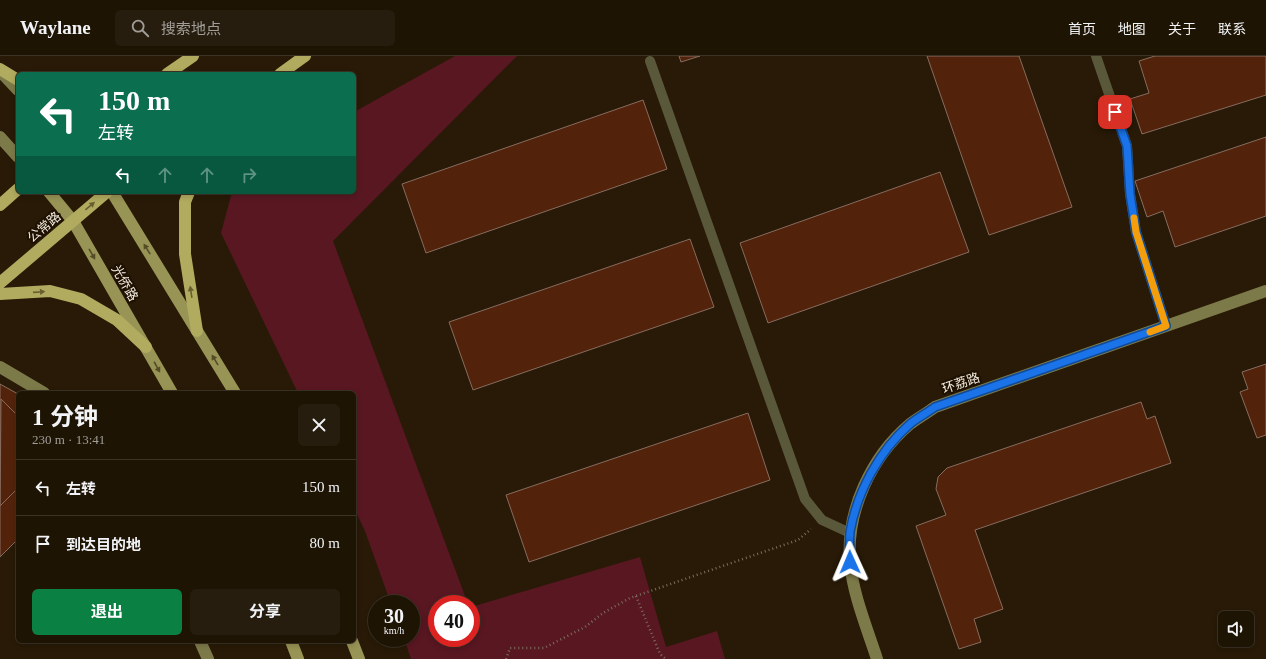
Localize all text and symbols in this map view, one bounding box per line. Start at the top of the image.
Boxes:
search box [115,10,395,46]
text: Waylane [20,17,91,38]
icon: search [129,17,151,39]
text: 搜索地点 [161,21,221,37]
text: 首页 [1068,22,1096,37]
text: 地图 [1118,22,1146,37]
text: 关于 [1168,22,1196,37]
text: 联系 [1218,22,1246,37]
text: 150 m [98,85,170,116]
icon: left [32,88,84,140]
pin [1098,95,1132,129]
icon: arrive [1104,101,1126,123]
text: 左转 [98,123,134,143]
icon: left [112,164,134,186]
icon: ahead [154,164,176,186]
icon: ahead [196,164,218,186]
icon: right [238,164,260,186]
one-way arrow [84,202,95,211]
street label: 公常路 [24,209,64,245]
one-way arrow [143,243,150,255]
one-way arrow [89,249,96,260]
street label: 光侨路 [109,262,141,304]
one-way arrow [188,286,194,298]
one-way arrow [33,288,45,295]
one-way arrow [211,354,218,366]
one-way arrow [154,361,161,373]
street label: 环荔路 [940,370,982,396]
text: 1 分钟 [32,404,98,430]
button: close [298,404,340,446]
text: 230 m · 13:41 [32,432,105,447]
icon: left [32,477,54,499]
text: 150 m [302,479,340,495]
text: 左转 [66,481,96,497]
icon: arrive [32,533,54,555]
text: 80 m [310,535,340,551]
text: 到达目的地 [66,537,141,553]
position arrow [829,541,871,583]
button: 退出 [32,589,182,635]
button: 分享 [190,589,340,635]
speed limit sign: 40 [428,595,480,647]
text: 30 [384,605,404,627]
map controls [1218,611,1254,647]
button: sound [1218,611,1254,647]
text: km/h [384,625,404,636]

